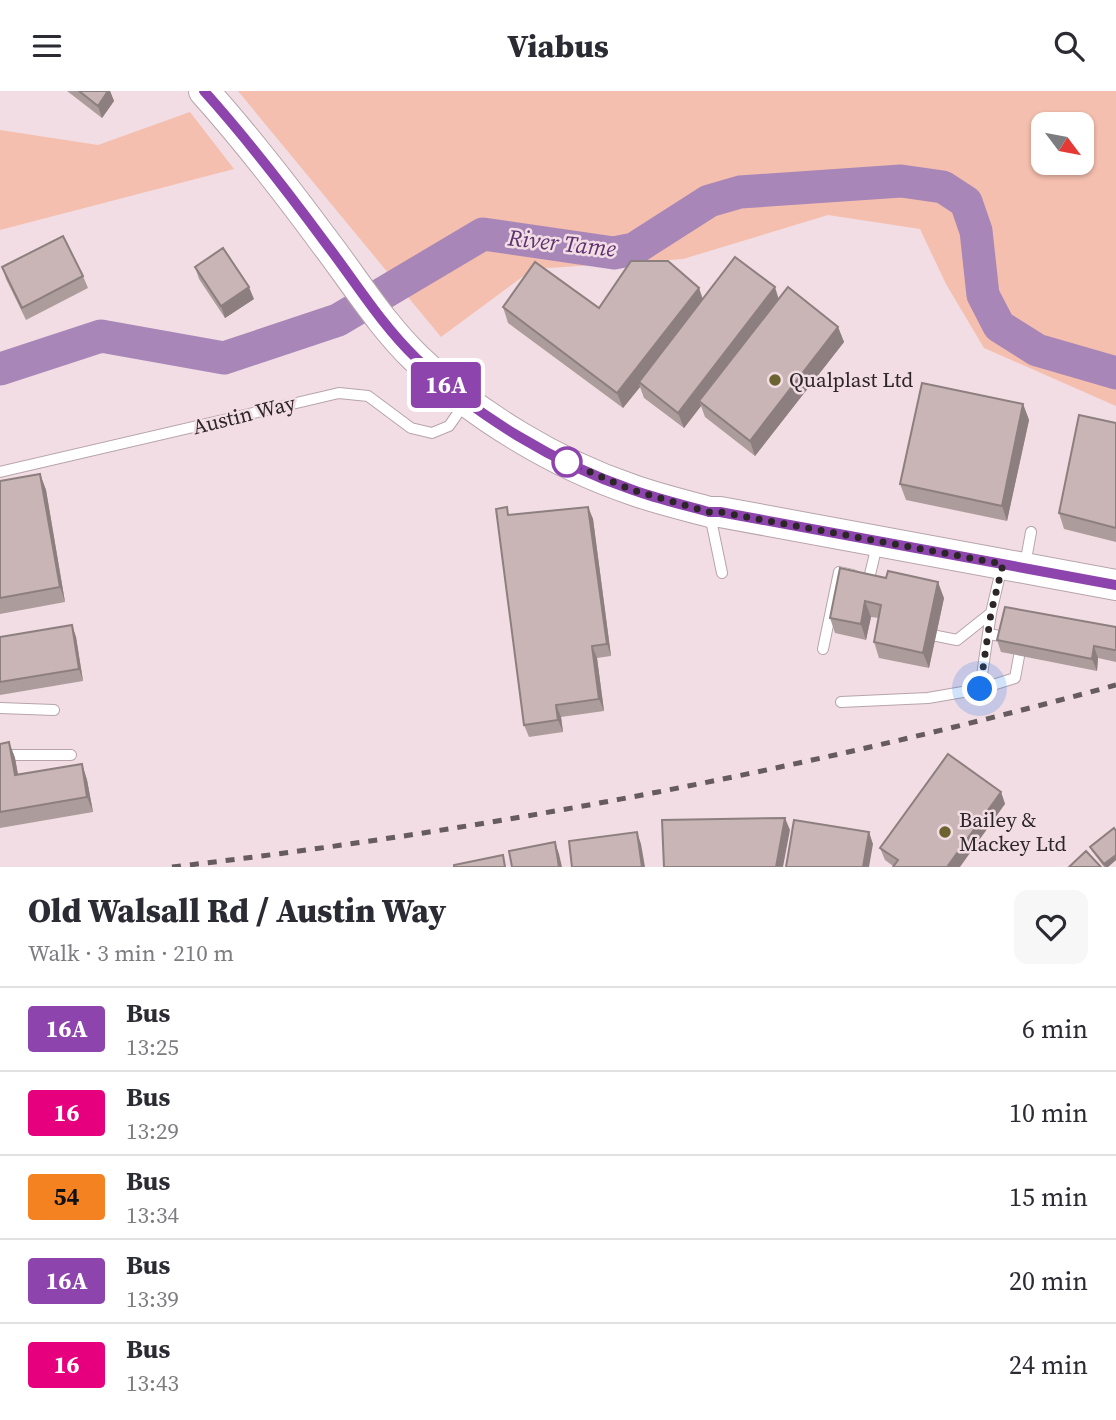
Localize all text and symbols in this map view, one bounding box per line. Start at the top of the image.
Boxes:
text: Viabus [507,24,609,68]
icon: menu [28,27,66,65]
icon: search [1050,27,1088,65]
north arrow [1031,112,1094,175]
map controls [1031,112,1094,175]
water label: River Tame [505,221,618,265]
line badge: 16A [406,362,486,408]
place label: Qualplast Ltd [789,365,913,394]
text: 16A [425,368,467,401]
marker: Qualplast Ltd [767,372,783,388]
street label: Austin Way [189,388,299,441]
unlabelled marker [552,447,582,477]
your location [962,671,997,706]
place label: Bailey & Mackey Ltd [959,805,1067,858]
marker: Bailey & Mackey Ltd [937,824,953,840]
text: Old Walsall Rd / Austin Way [28,888,446,933]
button: heart [1014,890,1088,964]
text: Walk · 3 min · 210 m [28,937,234,969]
text: Bus [126,995,170,1031]
text: 6 min [1022,1011,1088,1047]
text: 16A [45,1012,88,1045]
text: 13:25 [126,1031,179,1063]
text: Bus [126,1079,170,1115]
text: 10 min [1009,1095,1088,1131]
text: 16 [53,1096,80,1129]
text: 13:29 [126,1115,179,1147]
text: Bus [126,1163,170,1199]
text: 15 min [1009,1179,1088,1215]
text: 54 [53,1180,80,1213]
text: 13:34 [126,1199,179,1231]
text: Bus [126,1247,170,1283]
text: 20 min [1009,1263,1088,1299]
text: 16A [45,1264,88,1297]
text: 13:39 [126,1283,179,1315]
text: Bus [126,1331,170,1367]
text: 24 min [1009,1347,1088,1383]
text: 16 [53,1348,80,1381]
text: 13:43 [126,1367,179,1399]

